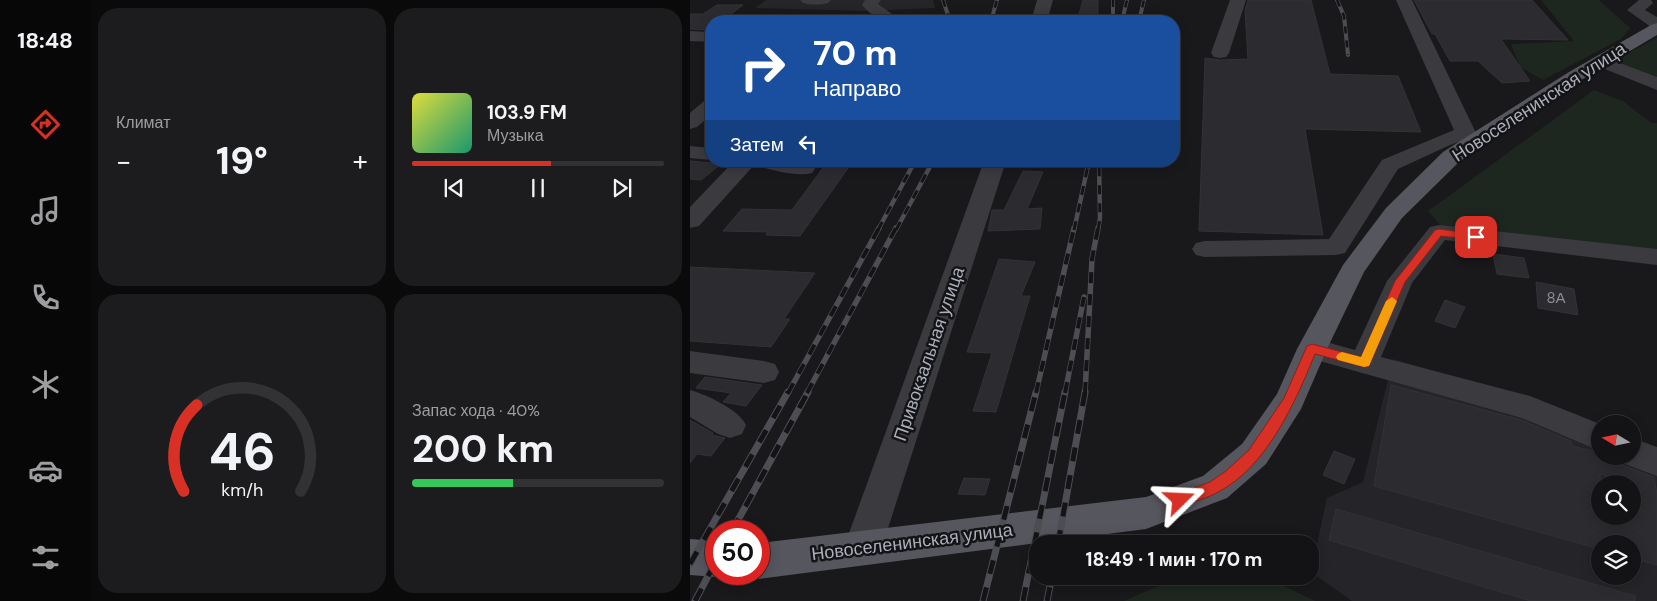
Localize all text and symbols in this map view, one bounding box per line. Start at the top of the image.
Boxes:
text: 18:48 [17,26,73,55]
text: 70 m [813,30,897,76]
icon: right [730,35,795,100]
street label: Новоселенинская улица [1448,36,1631,167]
text: Направо [813,74,901,103]
text: 103.9 FM [487,100,567,125]
icon: directions [28,107,63,142]
text: Климат [116,112,170,133]
text: Музыка [487,125,544,146]
icon: left [794,130,822,158]
text: Затем [730,132,784,157]
text: 19° [216,136,268,186]
text: − [116,143,131,180]
text: + [353,143,368,180]
icon: previous [440,174,468,202]
icon: pause [524,174,552,202]
icon: next [608,174,636,202]
icon: music [28,193,63,228]
pin [1455,216,1497,258]
icon: arrive [1462,223,1490,251]
street label: Привокзальная улица [888,263,970,444]
icon: phone [28,280,63,315]
house number: 8А [1546,288,1566,308]
icon: climate [28,367,63,402]
text: Запас хода · 40% [412,400,540,421]
north arrow [1591,415,1641,465]
map controls [1591,415,1641,585]
text: 46 [209,418,275,486]
text: 200 km [412,424,554,474]
icon: car [28,453,63,488]
position arrow [1153,473,1205,525]
button: search [1591,475,1641,525]
text: km/h [221,478,263,502]
street label: Новоселенинская улица [810,518,1015,566]
speed limit sign: 50 [705,520,770,585]
button: layers [1591,535,1641,585]
icon: filters [28,540,63,575]
text: 18:49 · 1 мин · 170 m [1086,547,1262,572]

